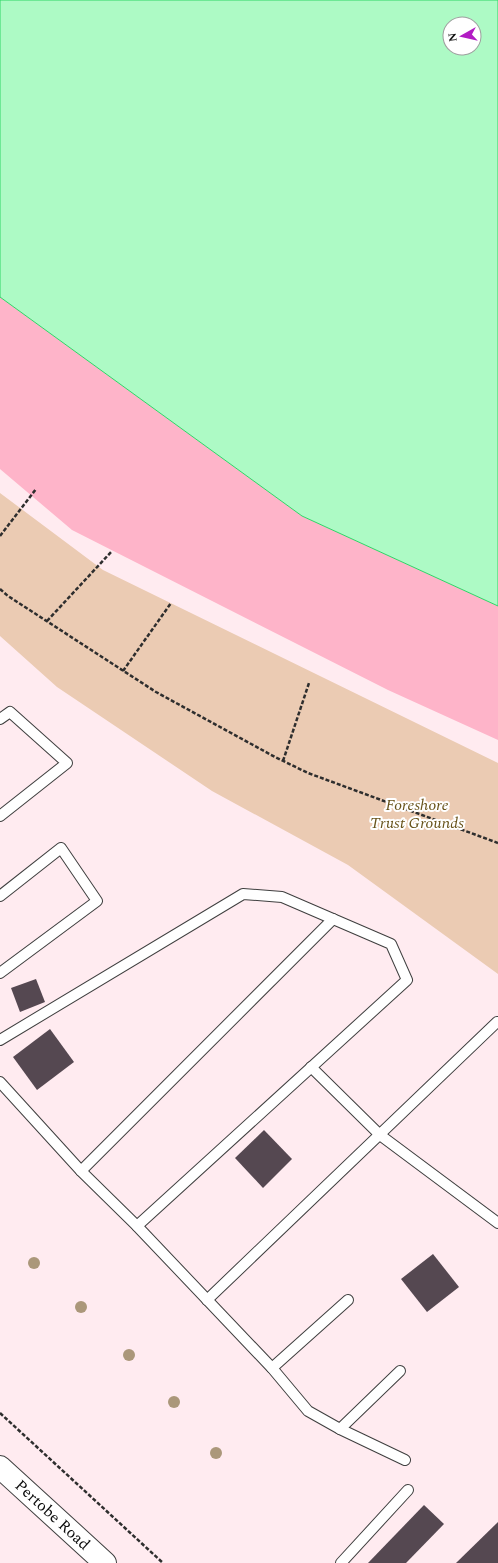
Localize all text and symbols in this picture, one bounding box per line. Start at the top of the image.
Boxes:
north arrow [442,16,482,56]
text: N [444,32,462,43]
park label: Foreshore Trust Grounds [370,793,464,835]
street label: Pertobe Road [9,1474,96,1556]

